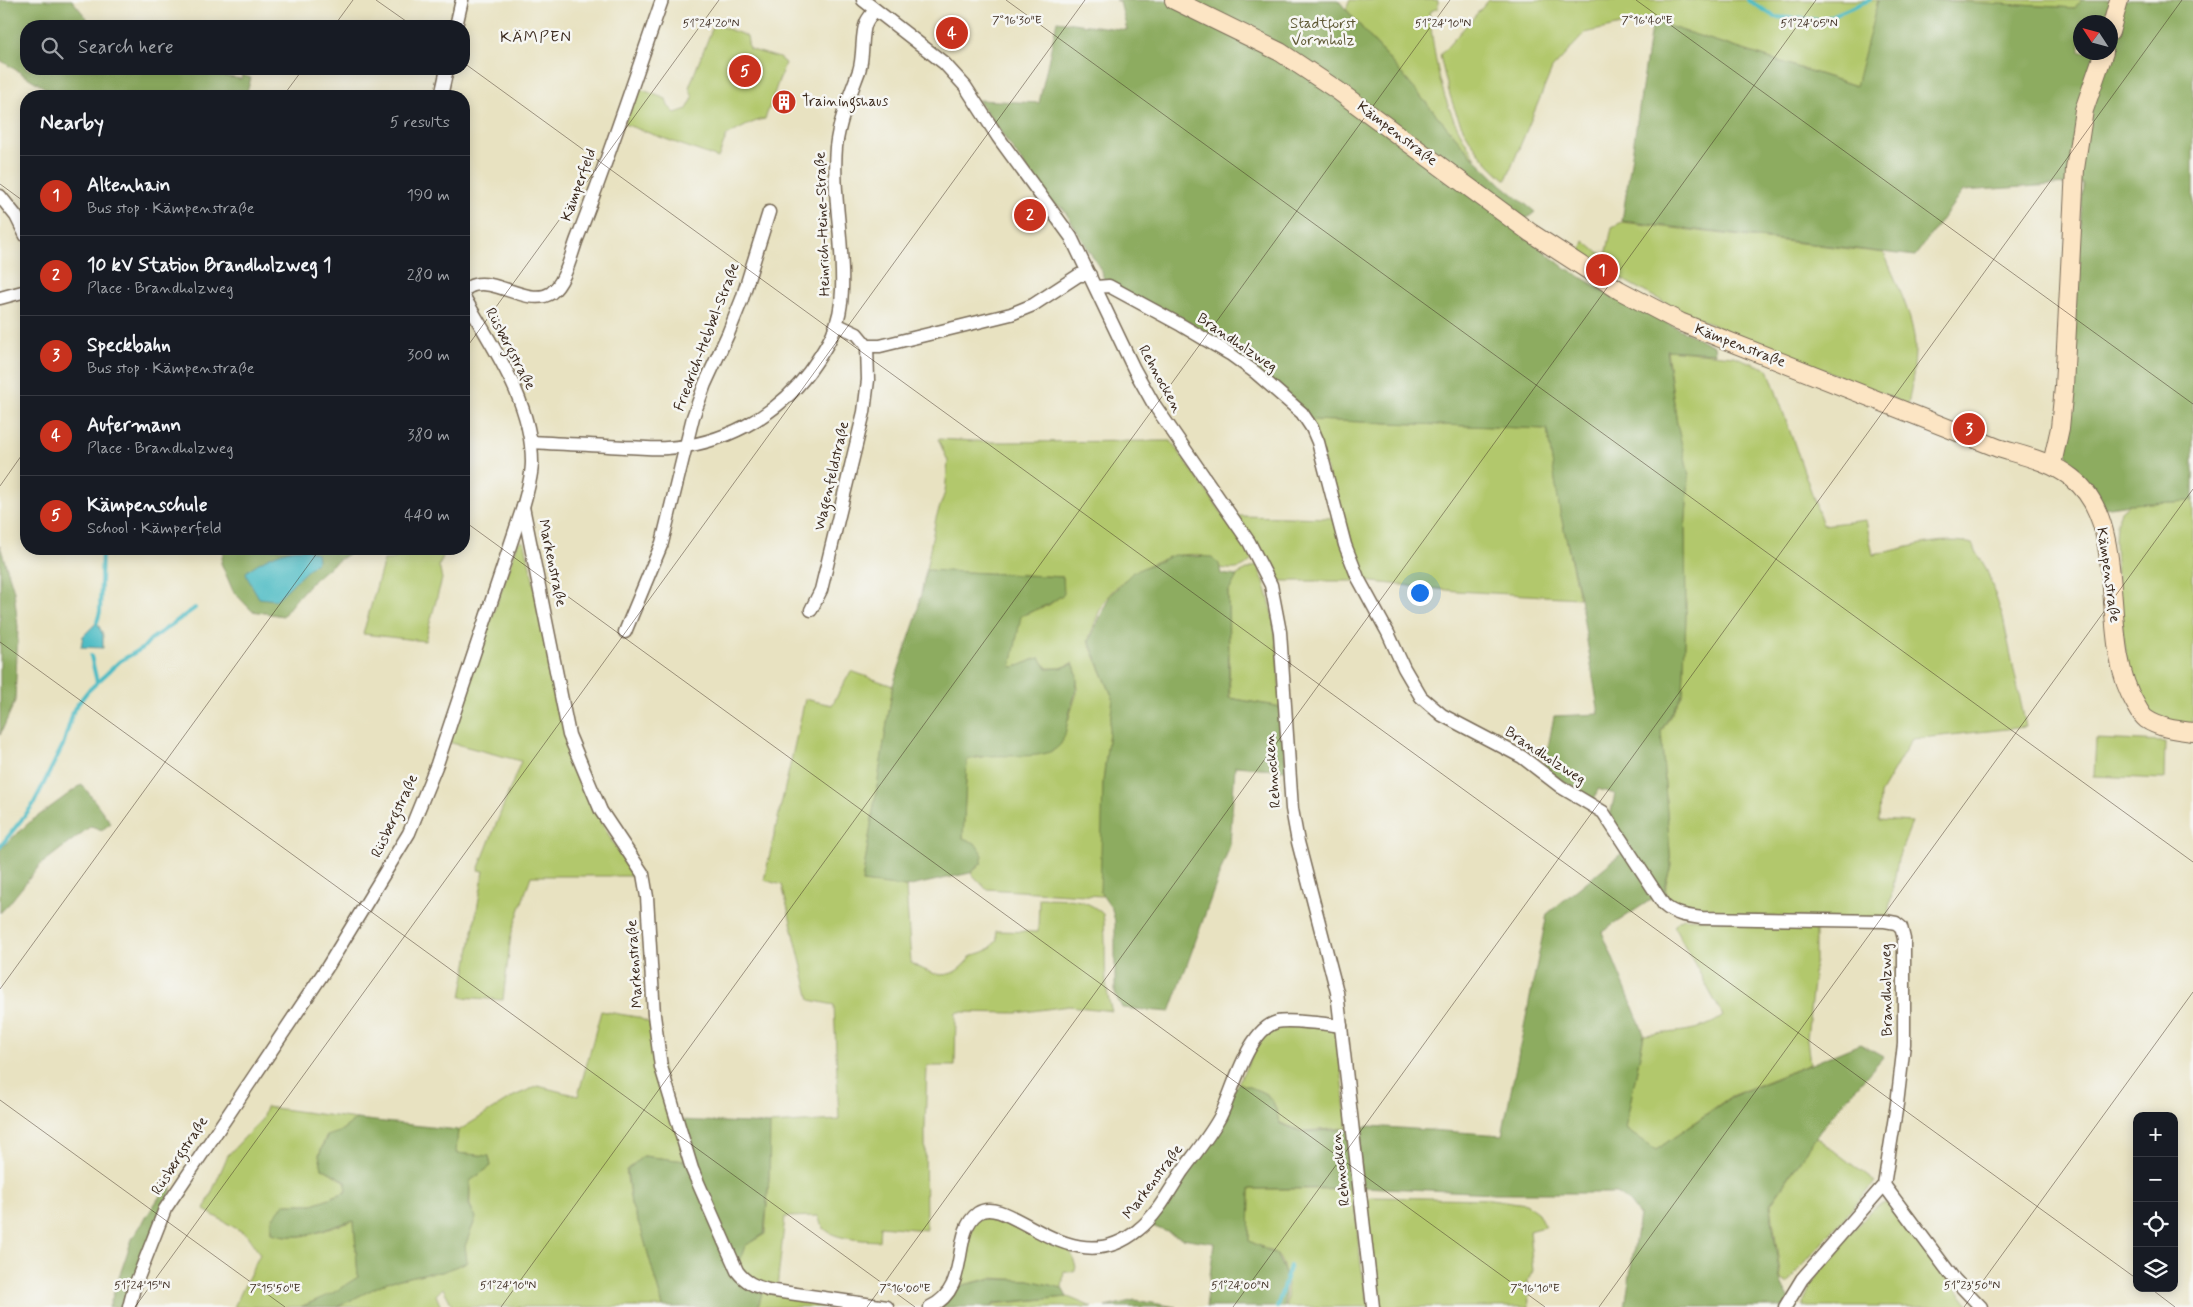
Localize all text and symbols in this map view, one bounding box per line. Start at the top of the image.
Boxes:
text: 7°16'30"E [992,13,1042,29]
text: 7°16'40"E [1621,13,1673,29]
pin: 4 [936,14,968,52]
park label: Stadtforst Vormholz [1290,14,1357,51]
north arrow [2073,15,2118,60]
text: 51°24'20"N [682,16,740,32]
text: 51°24'10"N [1415,16,1471,32]
text: 51°24'05"N [1780,16,1838,32]
search box [20,20,470,75]
district label: KÄMPEN [500,27,572,48]
icon: search [38,34,66,62]
text: Search here [78,35,174,60]
pin: 5 [729,52,761,90]
building icon: Trainingshaus [771,89,797,115]
place label: Trainingshaus [802,92,889,113]
street label: Kämpenstraße [1353,97,1441,171]
text: Nearby [40,109,104,137]
text: 5 results [390,112,450,133]
street label: Kämperfeld [557,146,601,224]
street label: Heinrich-Heine-Straße [810,151,836,297]
text: Altenhain [87,173,171,198]
text: 1 [52,185,60,206]
text: 190 m [407,185,450,206]
pin: 2 [1014,196,1046,234]
text: Bus stop · Kämpenstraße [87,198,255,219]
pin: 1 [1586,251,1618,289]
text: 10 kV Station Brandholzweg 1 [87,253,331,278]
street label: Friedrich-Hebbel-Straße [669,260,745,414]
text: 2 [52,265,60,286]
text: 280 m [407,265,450,286]
text: Place · Brandholzweg [87,278,233,299]
street label: Rüsbergstraße [479,304,540,394]
street label: Brandholzweg [1193,309,1281,377]
street label: Kämpenstraße [1692,319,1788,373]
text: Speckbahn [87,333,171,358]
street label: Rehnocken [1133,342,1187,417]
text: 3 [52,345,60,366]
text: 300 m [407,345,450,366]
text: Bus stop · Kämpenstraße [87,358,255,379]
pin: 3 [1953,410,1985,448]
text: Aufermann [87,413,181,438]
street label: Wagenfeldstraße [810,419,855,533]
text: 4 [51,425,61,446]
text: 380 m [407,425,450,446]
text: Place · Brandholzweg [87,438,233,459]
text: Kämpenschule [87,493,208,518]
text: 5 [51,505,61,526]
text: 440 m [404,505,450,526]
street label: Markenstraße [533,517,571,609]
text: School · Kämperfeld [87,518,222,539]
street label: Kämpenstraße [2091,526,2125,624]
your location [1407,580,1433,606]
street label: Brandholzweg [1501,722,1589,790]
street label: Rehnocken [1260,733,1286,809]
street label: Rüsbergstraße [367,771,424,862]
street label: Markenstraße [622,919,648,1009]
street label: Brandholzweg [1876,943,1898,1037]
map controls [2133,1112,2178,1292]
button: + [2133,1112,2178,1157]
street label: Rüsbergstraße [147,1113,214,1200]
street label: Rehnocken [1327,1131,1355,1207]
street label: Markenstraße [1118,1140,1188,1224]
button: − [2133,1157,2178,1202]
button: locate [2133,1202,2178,1247]
button: layers [2133,1247,2178,1292]
text: 51°24'15"N [114,1278,170,1294]
text: 51°24'10"N [480,1278,536,1294]
text: 51°24'00"N [1211,1278,1269,1294]
text: 51°23'50"N [1944,1278,2000,1294]
text: 7°15'50"E [249,1281,301,1297]
text: 7°16'00"E [880,1281,930,1297]
text: 7°16'10"E [1510,1281,1560,1297]

